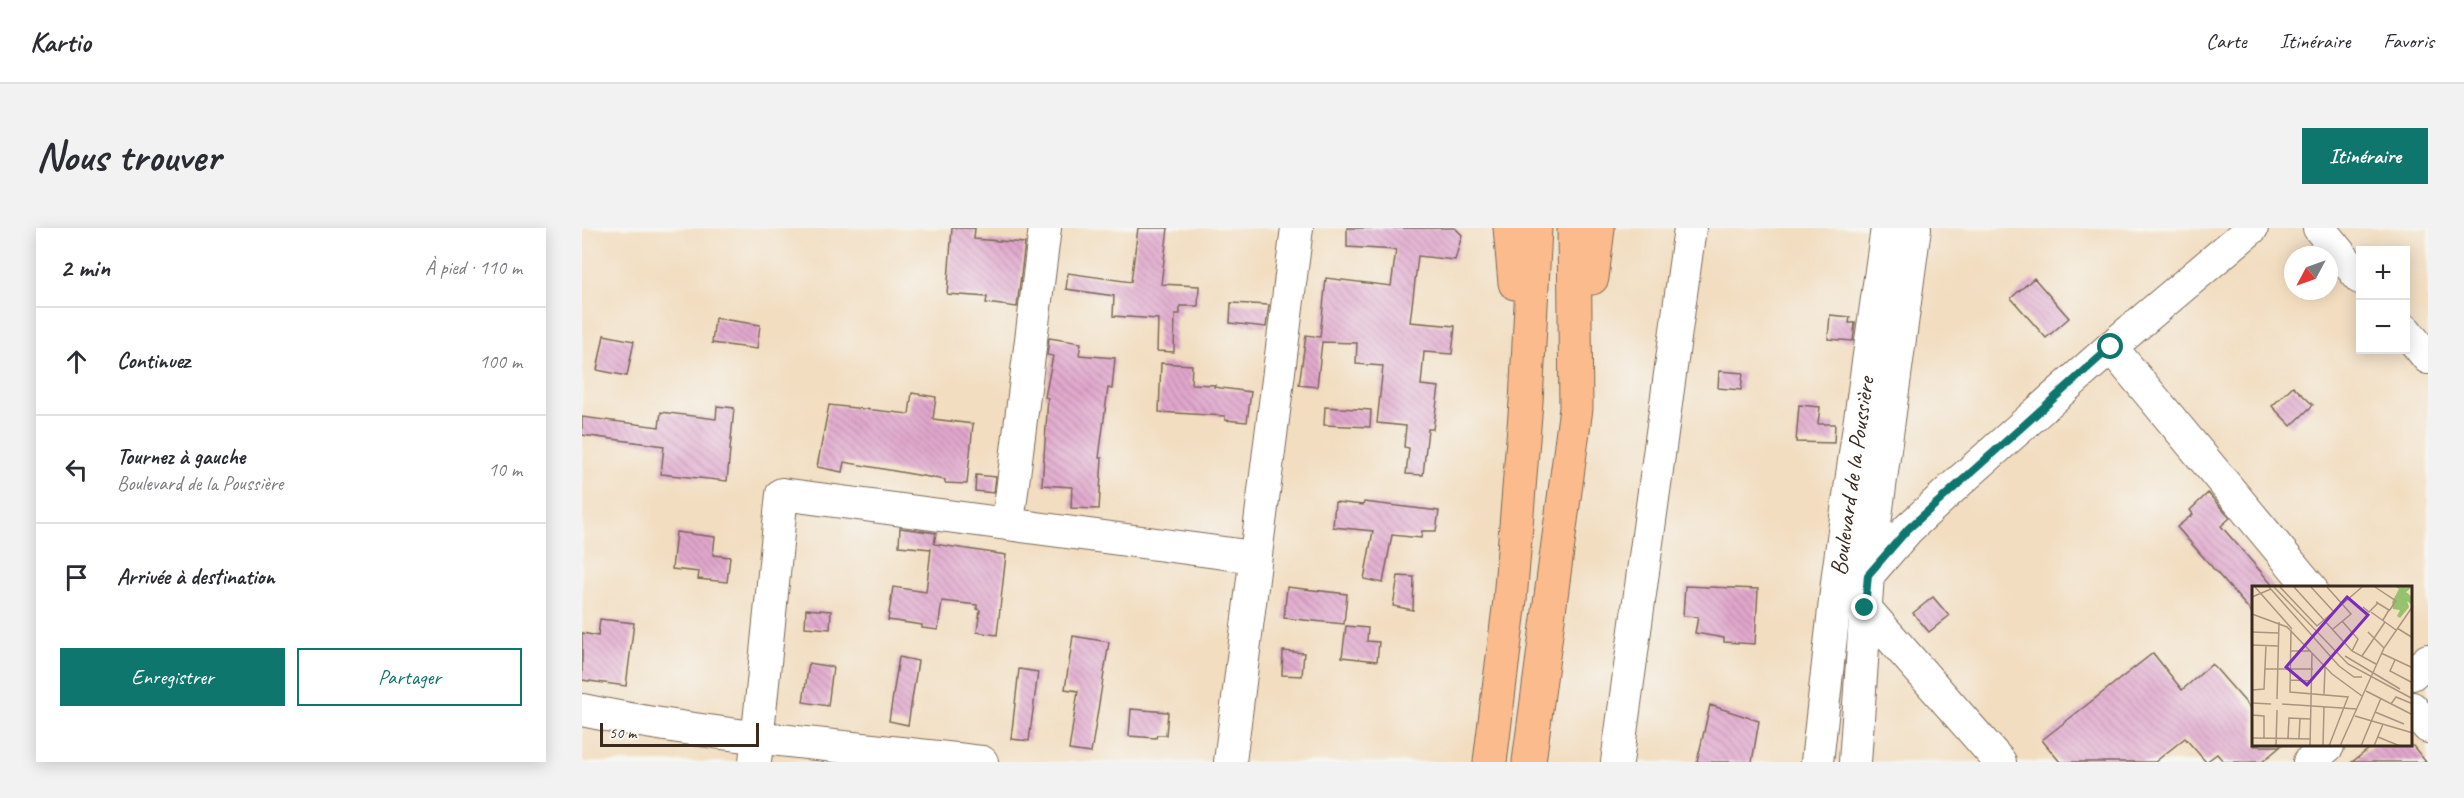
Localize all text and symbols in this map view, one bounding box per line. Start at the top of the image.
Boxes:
text: Kartio [30,24,91,59]
text: Carte [2206,28,2247,54]
text: Itinéraire [2280,28,2350,54]
text: Favoris [2383,28,2434,54]
button: Itinéraire [2302,128,2428,184]
text: Nous trouver [36,130,220,183]
north arrow [2284,246,2338,300]
map controls [2356,246,2410,354]
button: + [2356,246,2410,300]
text: 2 min [60,251,110,284]
text: À pied · 110 m [425,255,522,280]
button: − [2356,300,2410,354]
route start [2097,333,2123,359]
icon: ahead [60,345,93,378]
text: Continuez [117,347,190,375]
text: 100 m [479,349,522,374]
street label: Boulevard de la Poussière [1823,373,1881,577]
text: Tournez à gauche [117,443,245,471]
icon: left [60,453,93,486]
text: 10 m [488,457,522,482]
text: Boulevard de la Poussière [117,471,283,496]
icon: arrive [60,561,93,594]
text: Arrivée à destination [117,563,275,591]
inset map [2252,586,2413,747]
route end [1851,594,1877,620]
button: Enregistrer [60,648,285,706]
button: Partager [297,648,522,706]
scale bar [600,720,759,748]
text: 50 m [609,723,636,743]

